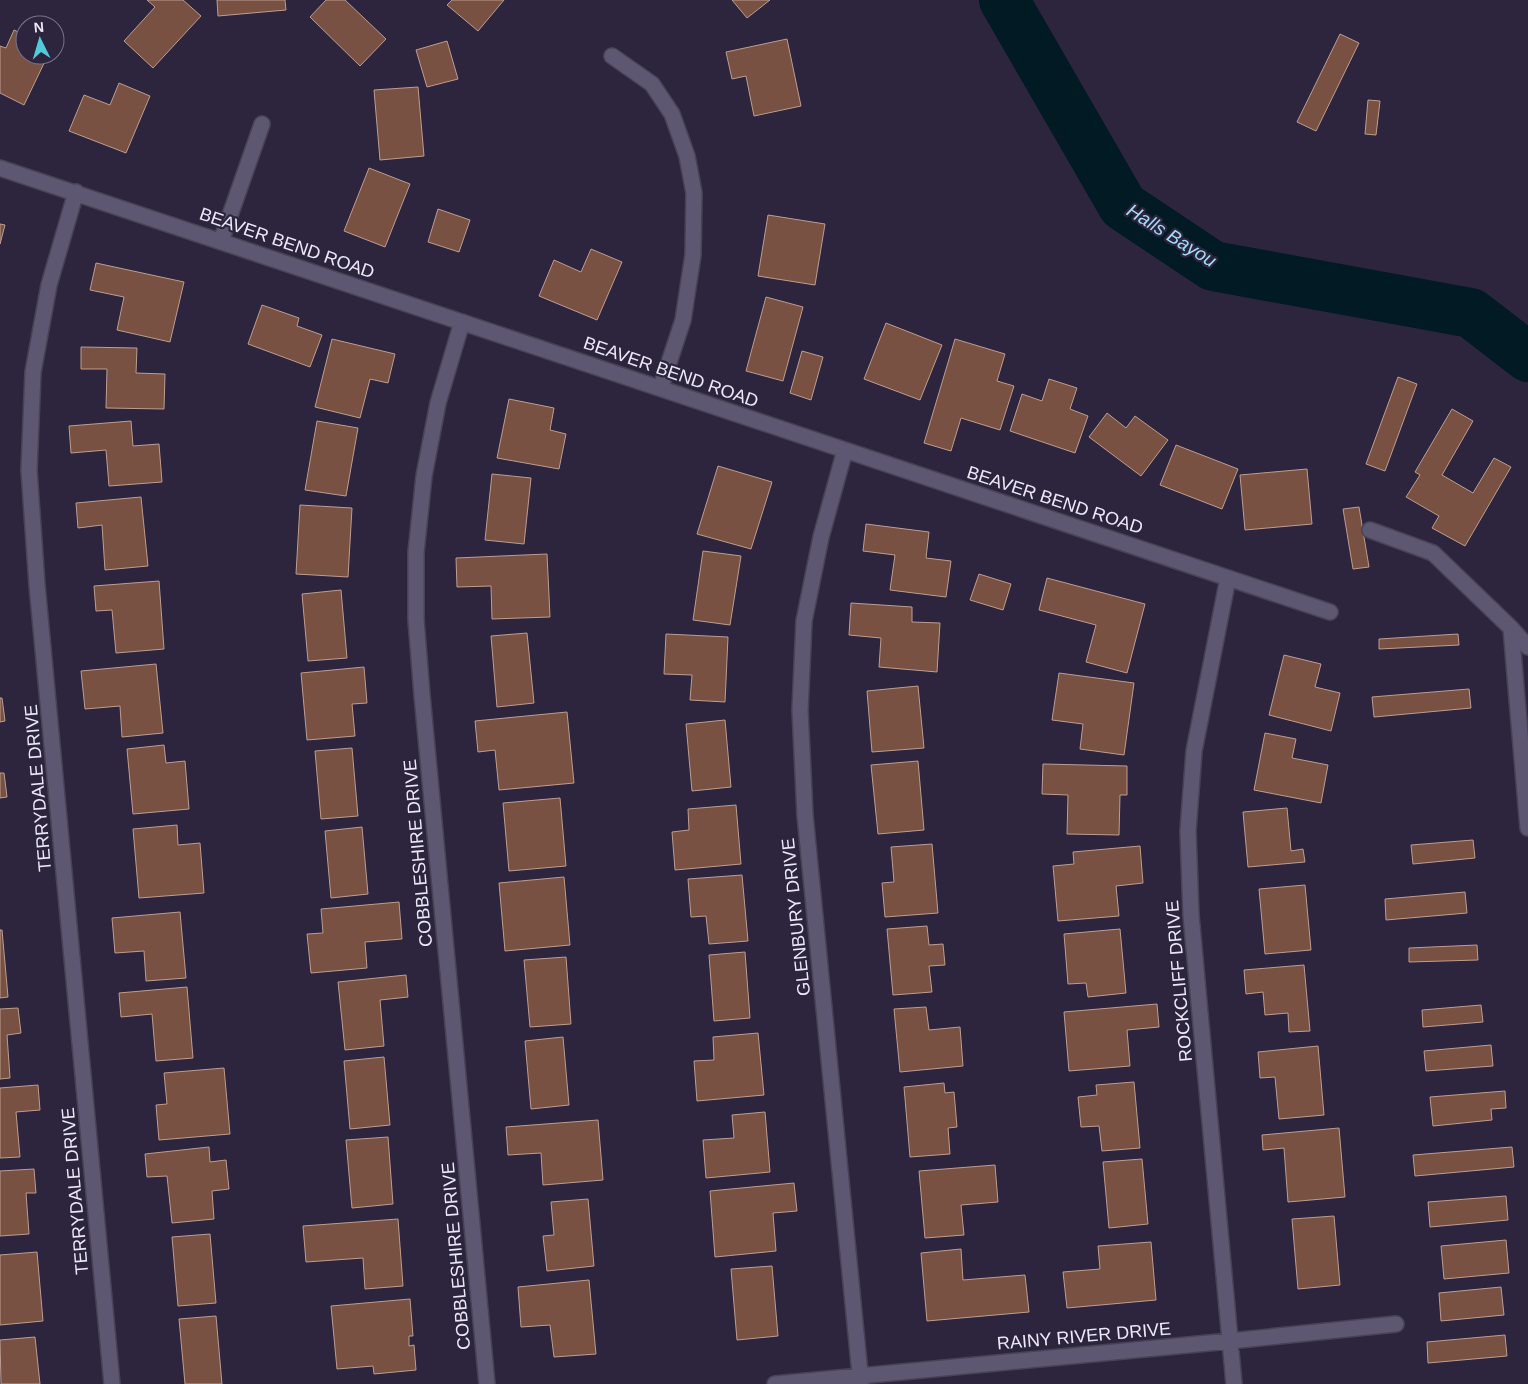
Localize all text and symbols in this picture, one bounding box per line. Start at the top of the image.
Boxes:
north arrow [15,15,65,65]
text: N [33,19,45,35]
water label: Halls Bayou [1123,200,1221,271]
street label: BEAVER BEND ROAD [197,204,377,282]
street label: BEAVER BEND ROAD [581,333,761,411]
street label: BEAVER BEND ROAD [965,462,1145,538]
street label: TERRYDALE DRIVE [21,704,55,872]
street label: COBBLESHIRE DRIVE [400,758,436,948]
street label: GLENBURY DRIVE [778,837,814,997]
street label: ROCKCLIFF DRIVE [1162,899,1196,1063]
street label: TERRYDALE DRIVE [58,1107,92,1275]
street label: COBBLESHIRE DRIVE [438,1161,474,1351]
street label: RAINY RIVER DRIVE [996,1318,1172,1354]

